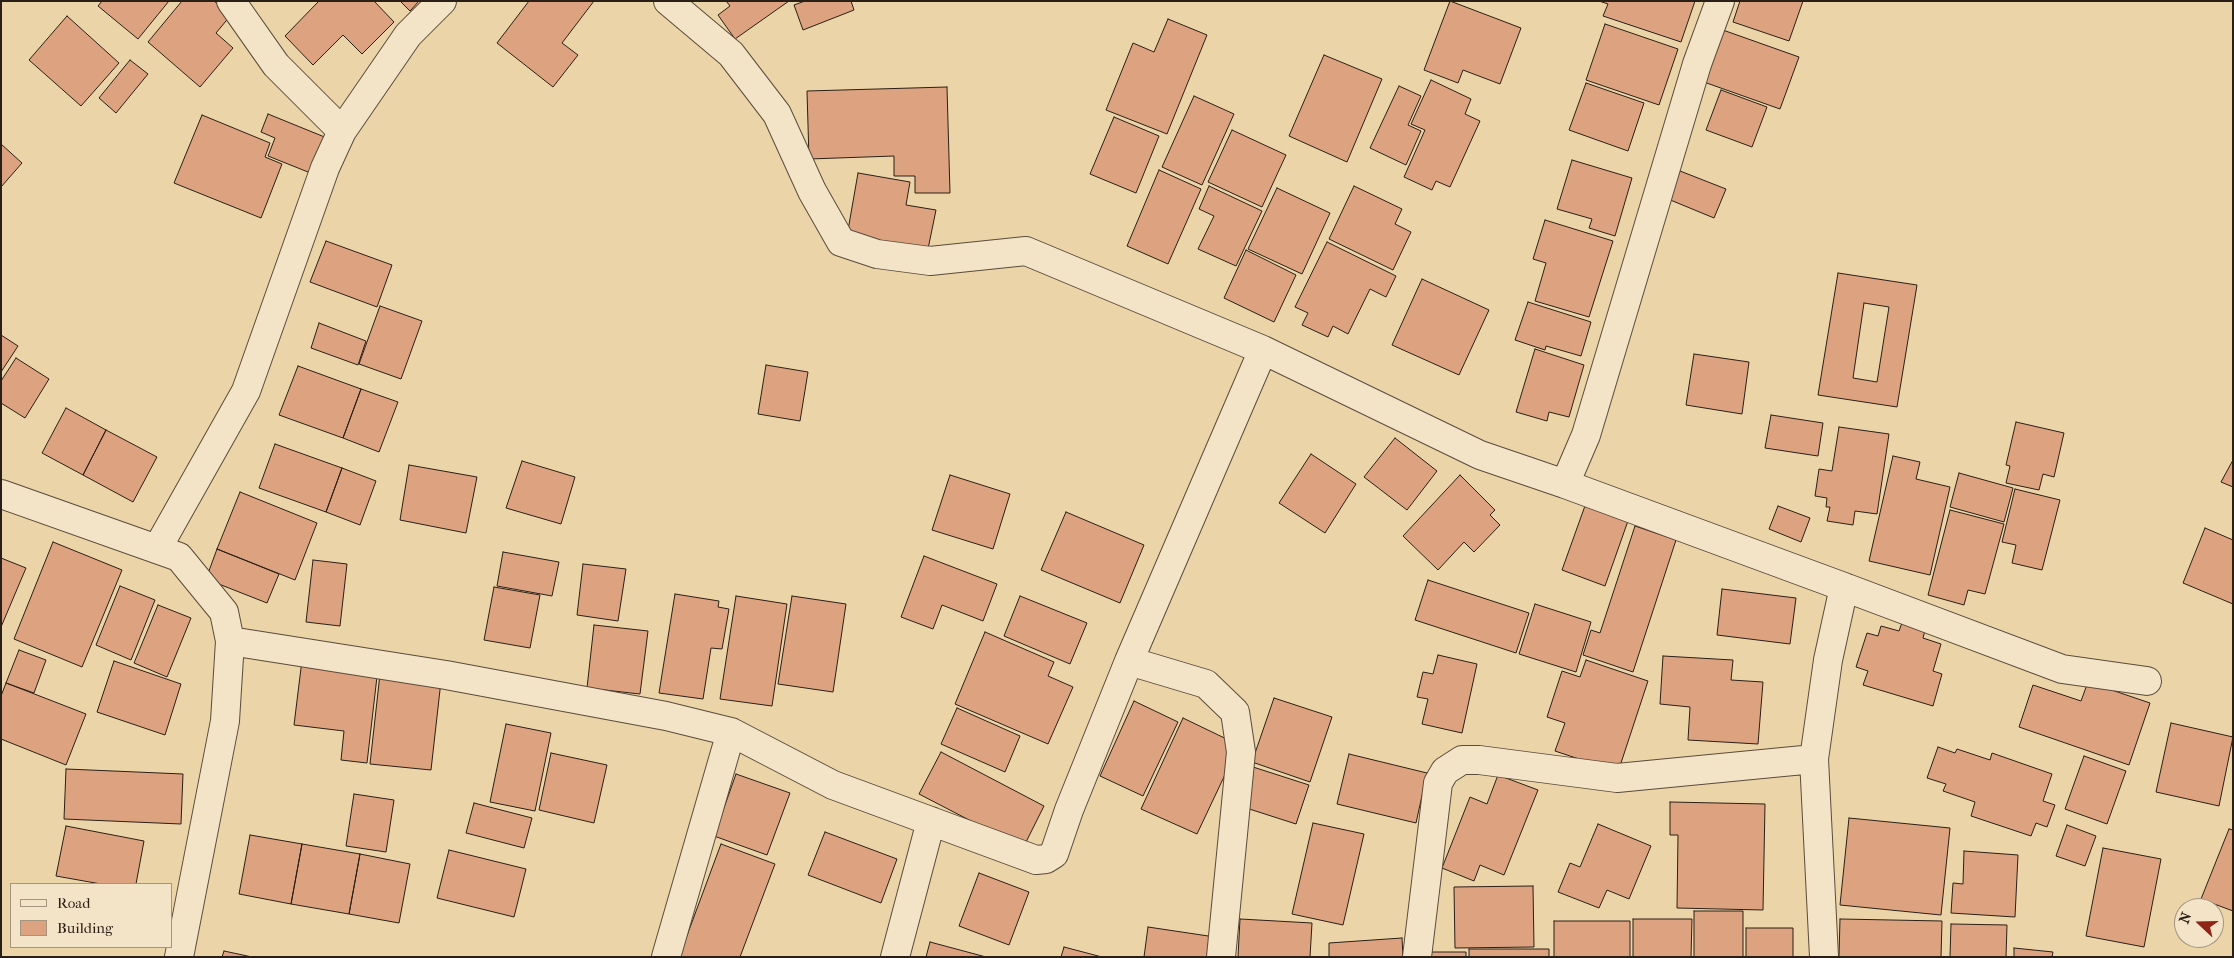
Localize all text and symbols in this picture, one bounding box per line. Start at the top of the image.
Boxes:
legend [10,883,172,948]
text: Road [57,894,90,912]
north arrow [2174,898,2224,948]
text: N [2176,910,2195,926]
text: Building [57,919,113,937]

